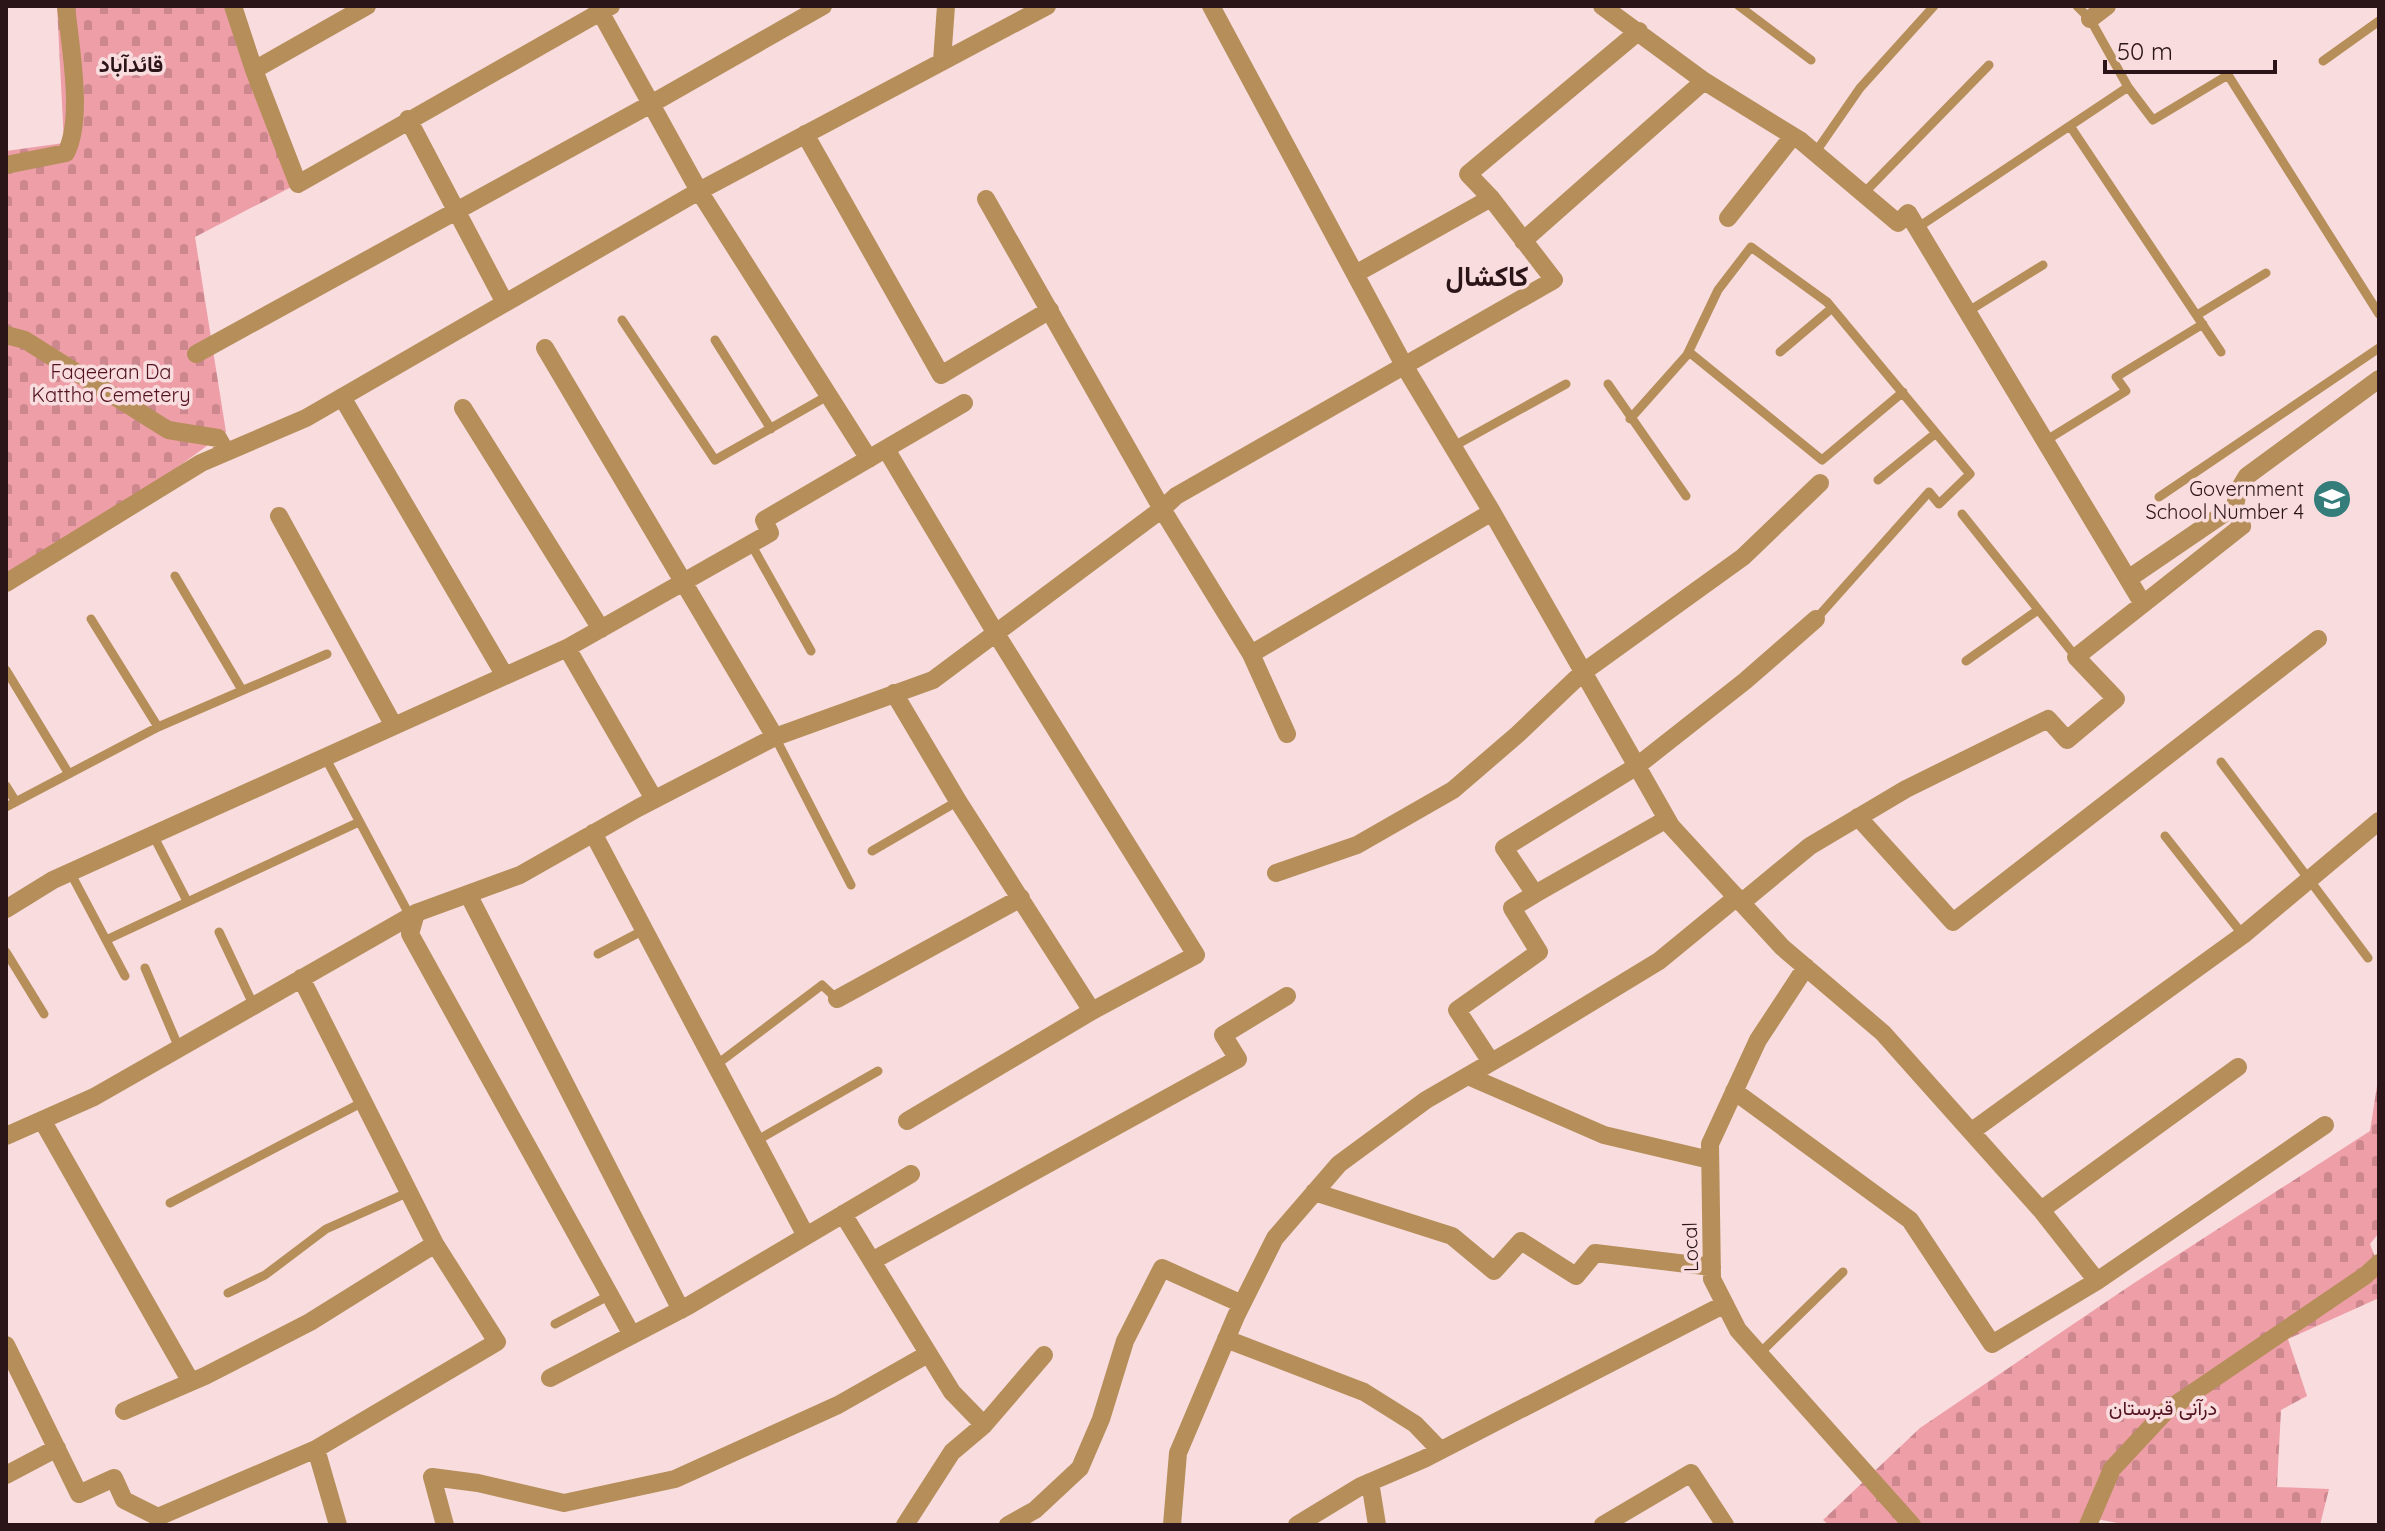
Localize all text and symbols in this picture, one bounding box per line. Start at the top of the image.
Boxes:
scale bar [2105,24,2275,74]
text: 50 m [2117,36,2173,66]
district label: قائدآباد [99,50,163,78]
district label: کاکشال [1445,258,1529,293]
park label: Faqeeran Da Kattha Cemetery [31,359,191,407]
place label: Government School Number 4 [2146,476,2304,524]
school or university icon: Government School Number 4 [2311,478,2353,520]
street label: Local [1677,1222,1703,1272]
park label: درآنی قبرستان [2109,1395,2217,1421]

